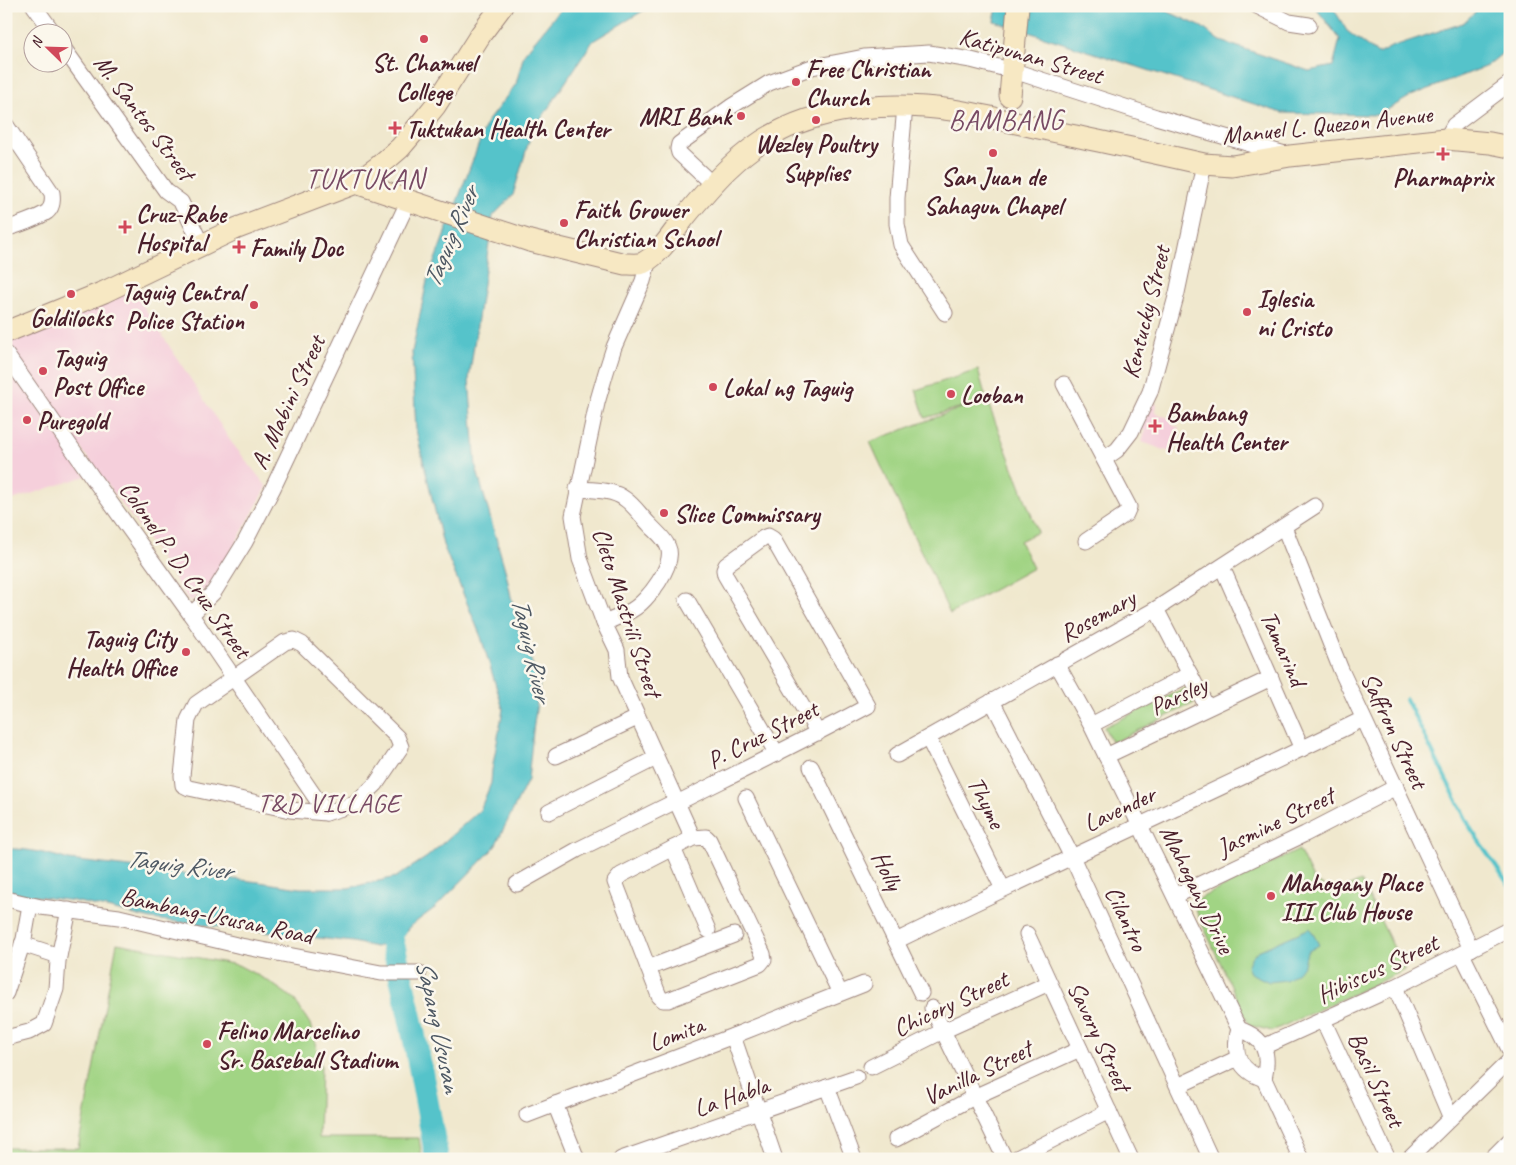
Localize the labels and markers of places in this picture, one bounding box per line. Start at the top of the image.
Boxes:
marker: St. Chamuel College [418,33,430,45]
place label: St. Chamuel College [372,47,481,108]
place label: Free Christian Church [806,53,932,114]
marker: Free Christian Church [790,76,802,88]
place label: MRI Bank [639,101,734,133]
marker: MRI Bank [735,110,747,122]
place label: Tuktukan Health Center [406,113,613,145]
marker: Wezley Poultry Supplies [810,114,822,126]
marker: Tuktukan Health Center [388,121,402,135]
place label: Wezley Poultry Supplies [755,128,879,189]
marker: San Juan de Sahagun Chapel [987,147,999,159]
marker: Pharmaprix [1437,148,1449,160]
place label: San Juan de Sahagun Chapel [924,161,1067,222]
place label: Pharmaprix [1393,162,1496,194]
place label: Faith Grower Christian School [574,194,722,255]
place label: Cruz-Rabe Hospital [136,198,228,259]
marker: Faith Grower Christian School [558,217,570,229]
marker: Cruz-Rabe Hospital [118,220,132,234]
place label: Family Doc [250,232,345,264]
marker: Family Doc [232,240,246,254]
place label: Taguig Central Police Station [122,276,249,337]
place label: Iglesia ni Cristo [1257,283,1333,344]
marker: Goldilocks [65,288,77,300]
marker: Taguig Central Police Station [248,299,260,311]
place label: Goldilocks [30,302,114,334]
marker: Iglesia ni Cristo [1241,306,1253,318]
place label: Taguig Post Office [53,342,146,403]
marker: Taguig Post Office [37,365,49,377]
place label: Lokal ng Taguig [723,372,854,404]
place label: Looban [961,379,1023,411]
marker: Lokal ng Taguig [707,381,719,393]
marker: Looban [945,388,957,400]
place label: Bambang Health Center [1166,397,1290,458]
place label: Puregold [37,405,111,437]
marker: Puregold [21,414,33,426]
marker: Bambang Health Center [1148,419,1162,433]
place label: Slice Commissary [674,498,822,530]
marker: Slice Commissary [658,507,670,519]
place label: Taguig City Health Office [66,623,179,684]
marker: Taguig City Health Office [180,646,192,658]
place label: Mahogany Place III Club House [1281,867,1424,928]
marker: Mahogany Place III Club House [1265,890,1277,902]
place label: Felino Marcelino Sr. Baseball Stadium [217,1015,400,1076]
marker: Felino Marcelino Sr. Baseball Stadium [201,1038,213,1050]

